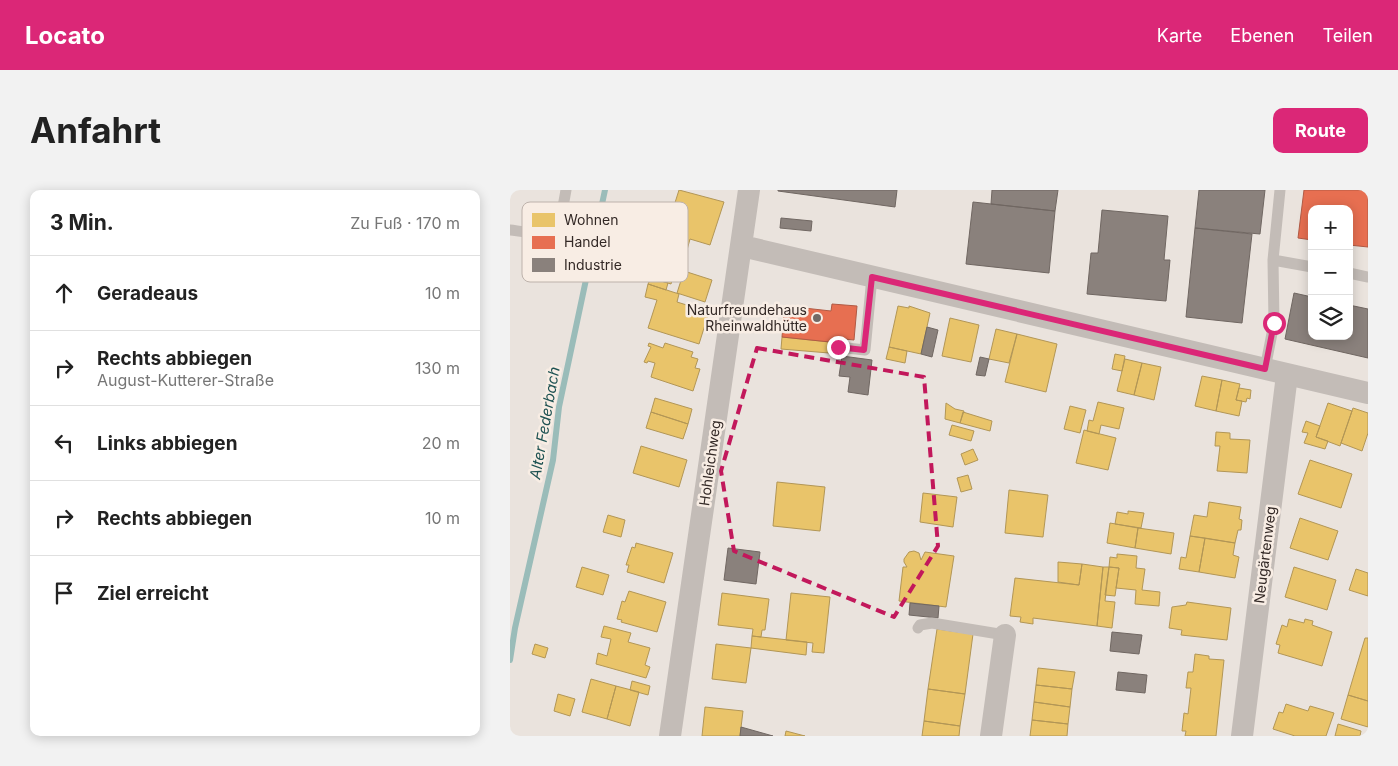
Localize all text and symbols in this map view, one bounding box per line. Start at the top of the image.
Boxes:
text: Locato [25,21,105,50]
text: Karte [1157,25,1202,46]
text: Ebenen [1230,25,1294,46]
text: Teilen [1322,25,1373,46]
button: Route [1273,108,1368,153]
text: Anfahrt [30,109,161,151]
legend [522,202,688,282]
map controls [1308,205,1353,340]
button: + [1308,205,1353,250]
text: 3 Min. [50,210,114,235]
text: Wohnen [564,211,618,228]
text: Zu Fuß · 170 m [350,213,460,233]
text: Handel [564,233,611,250]
button: − [1308,250,1353,295]
text: Industrie [564,256,622,273]
icon: ahead [50,279,78,307]
text: Geradeaus [97,282,198,305]
text: 10 m [425,283,460,303]
button: layers [1308,295,1353,340]
place label: Naturfreundehaus Rheinwaldhütte [687,301,807,334]
marker: Naturfreundehaus Rheinwaldhütte [811,312,823,324]
route start [1263,312,1286,335]
route end [827,336,850,359]
text: Rechts abbiegen [97,347,252,370]
icon: right [50,354,78,382]
text: 130 m [415,358,460,378]
water label: Alter Federbach [525,365,564,482]
text: August-Kutterer-Straße [97,370,274,390]
street label: Hohleichweg [695,419,724,507]
icon: left [50,429,78,457]
text: Links abbiegen [97,432,238,455]
text: 20 m [422,433,460,453]
icon: right [50,504,78,532]
street label: Neugärtenweg [1250,505,1279,604]
text: Rechts abbiegen [97,507,252,530]
text: 10 m [425,508,460,528]
icon: arrive [50,579,78,607]
text: Ziel erreicht [97,582,209,605]

